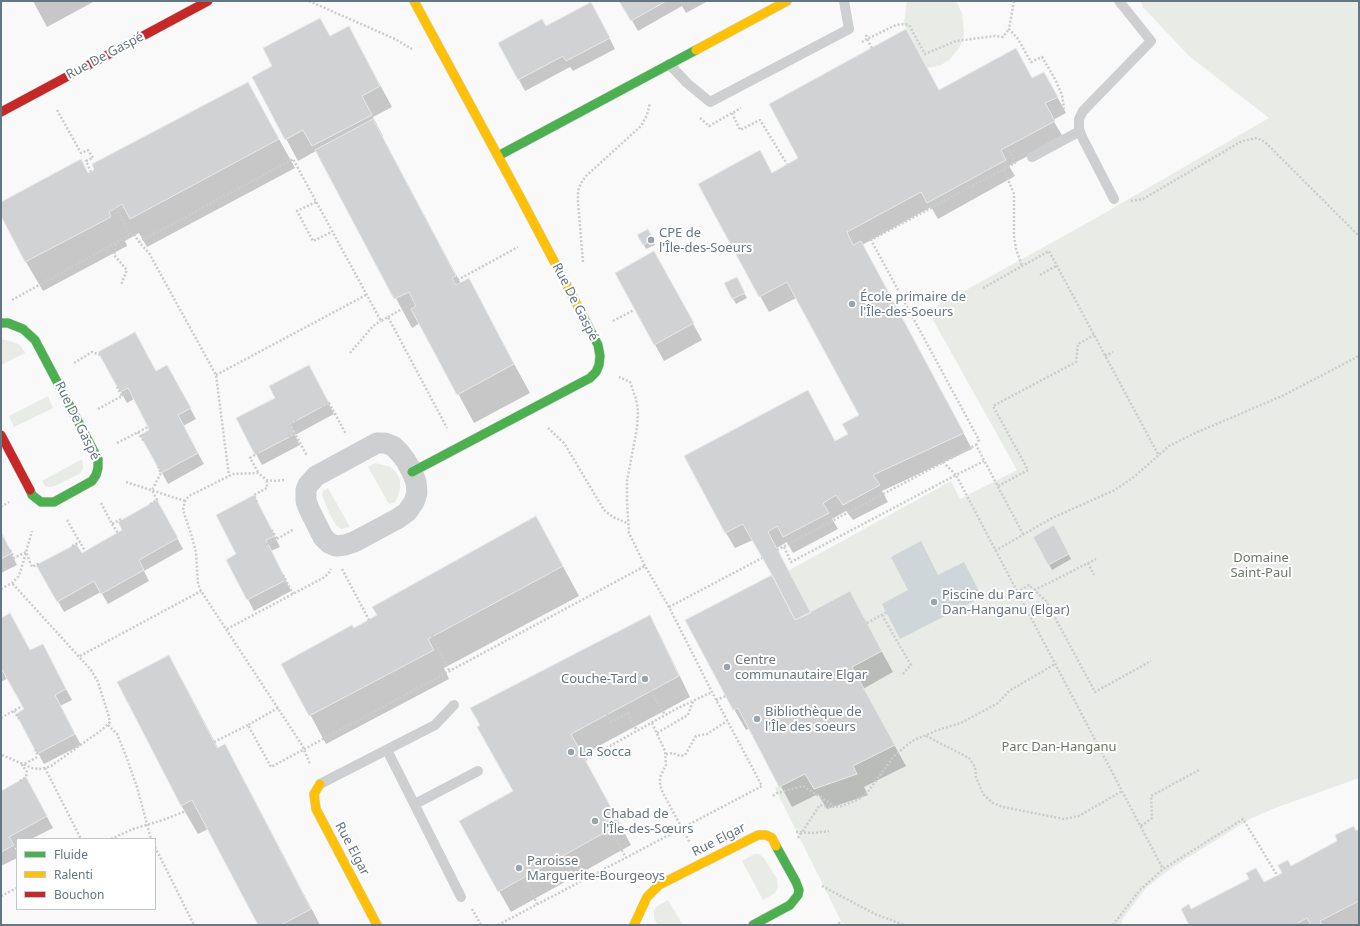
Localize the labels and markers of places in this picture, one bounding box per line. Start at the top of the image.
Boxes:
place label: CPE de l'Île-des-Soeurs [659,225,752,256]
marker: CPE de l'Île-des-Soeurs [646,235,656,245]
place label: École primaire de l'Île-des-Soeurs [860,289,966,320]
marker: École primaire de l'Île-des-Soeurs [847,299,857,309]
place label: Piscine du Parc Dan-Hanganu (Elgar) [942,587,1070,618]
marker: Piscine du Parc Dan-Hanganu (Elgar) [929,597,939,607]
place label: Centre communautaire Elgar [735,652,867,683]
marker: Centre communautaire Elgar [722,662,732,672]
place label: Couche-Tard [561,671,637,687]
marker: Couche-Tard [640,674,650,684]
place label: Bibliothèque de l'Île des soeurs [765,704,861,735]
marker: Bibliothèque de l'Île des soeurs [752,714,762,724]
place label: La Socca [579,744,631,760]
marker: La Socca [566,747,576,757]
place label: Chabad de l'Île-des-Sœurs [603,806,693,837]
marker: Chabad de l'Île-des-Sœurs [590,816,600,826]
place label: Paroisse Marguerite-Bourgeoys [527,853,665,884]
marker: Paroisse Marguerite-Bourgeoys [514,863,524,873]

